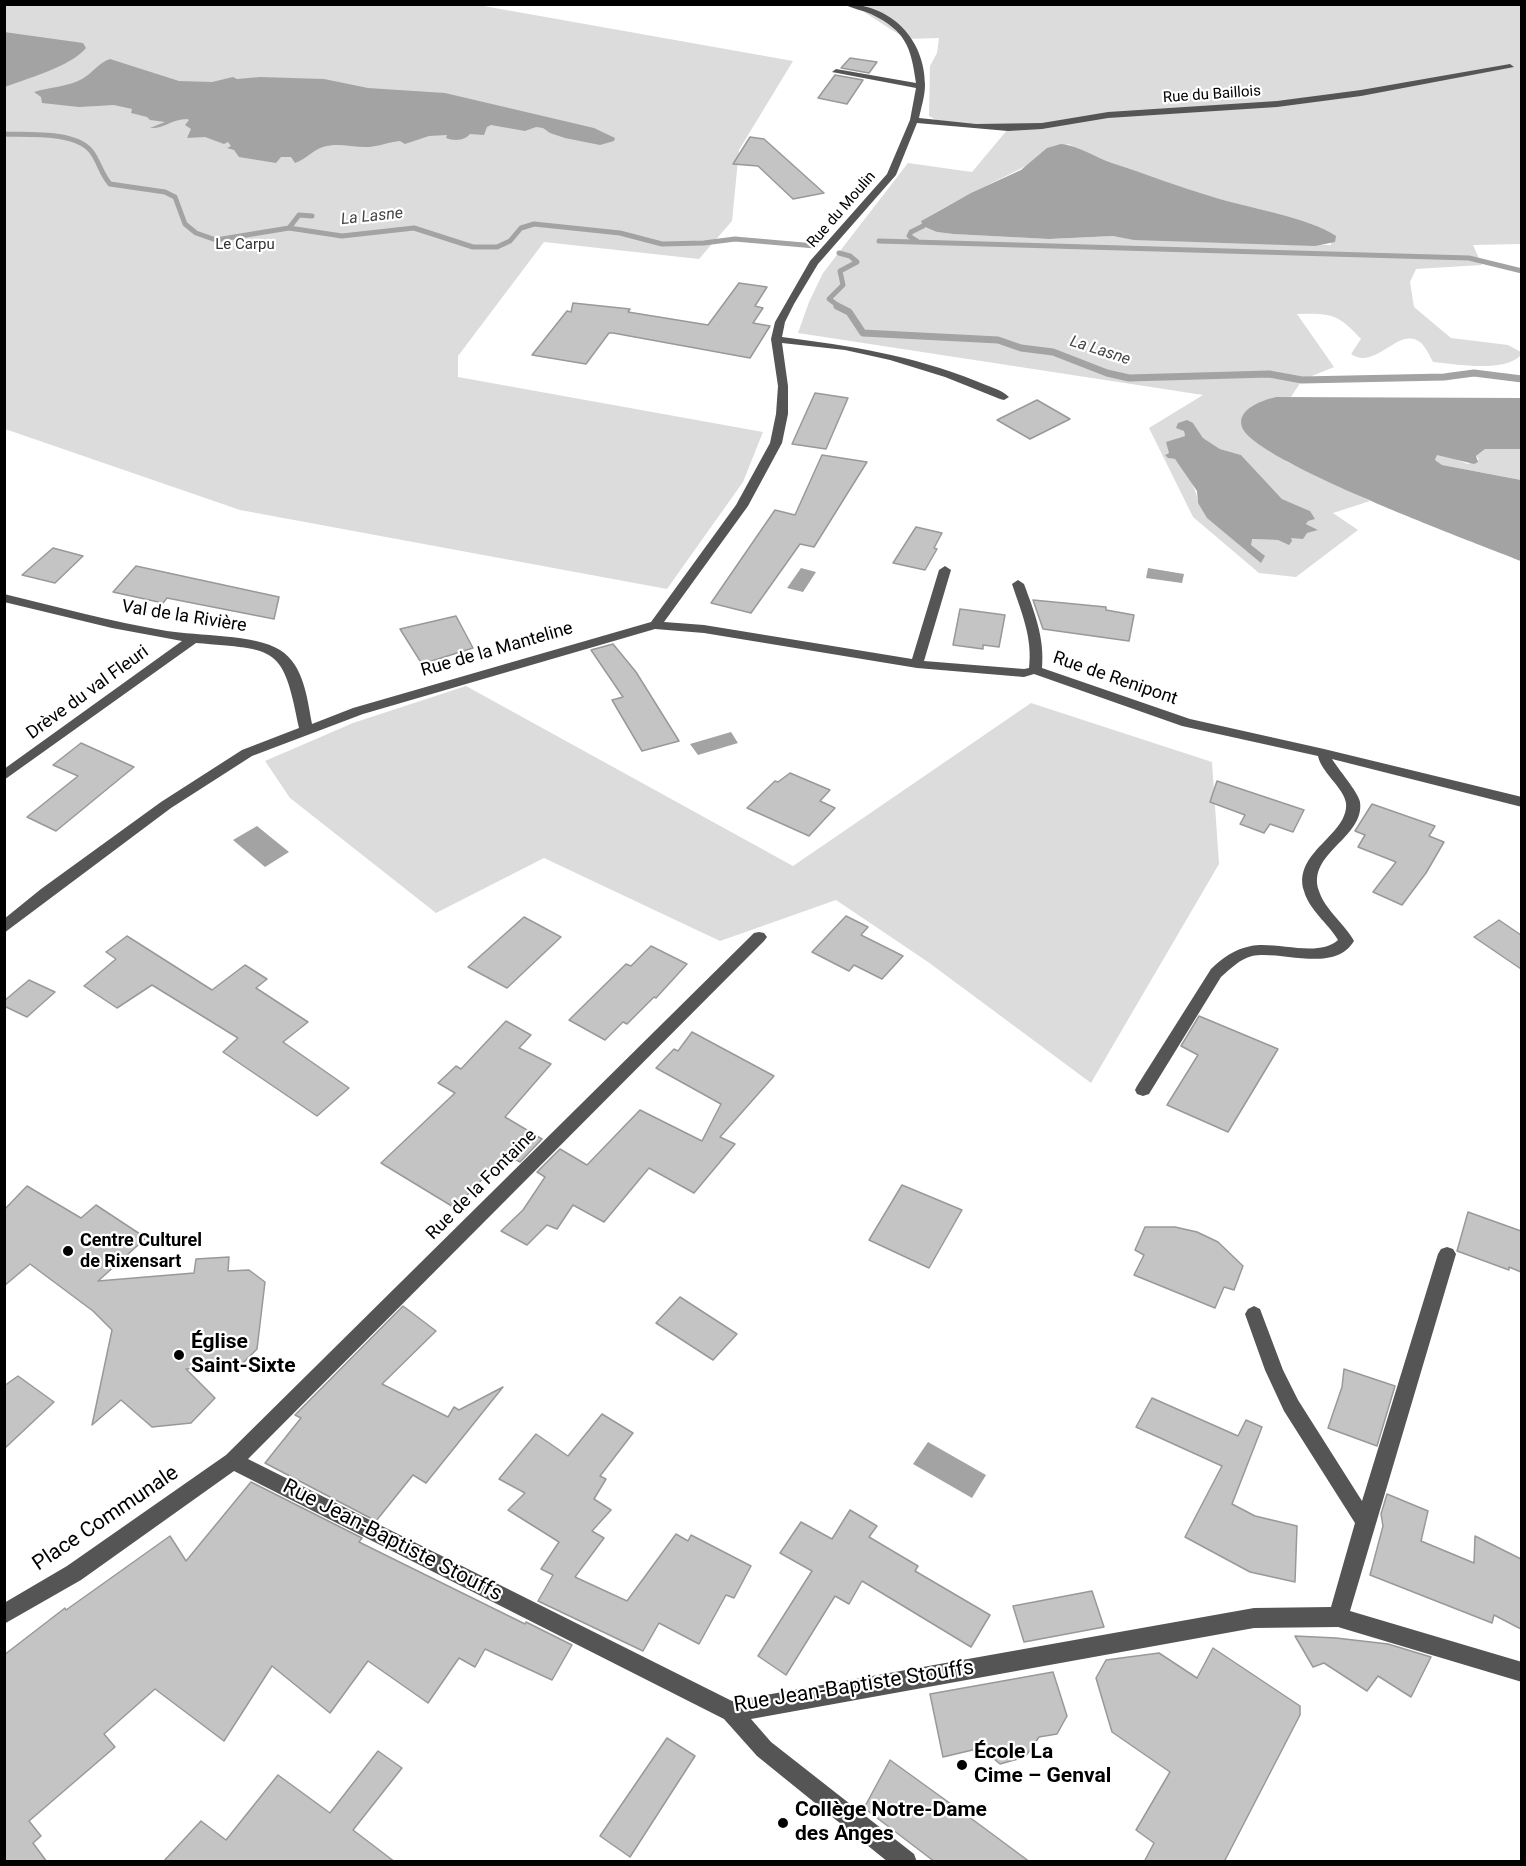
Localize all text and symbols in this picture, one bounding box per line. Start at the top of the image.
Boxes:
street label: Rue du Baillois [1162,83,1262,107]
street label: Rue du Moulin [804,168,880,252]
water label: La Lasne [340,204,404,230]
park label: Le Carpu [215,236,275,254]
water label: La Lasne [1067,332,1133,370]
street label: Val de la Rivière [120,596,248,638]
street label: Rue de la Manteline [419,618,575,682]
street label: Drève du val Fleuri [23,641,153,745]
street label: Rue de Renipont [1050,648,1180,710]
street label: Rue de la Fontaine [422,1125,542,1245]
place label: Centre Culturel de Rixensart [80,1230,202,1272]
marker: Centre Culturel de Rixensart [61,1244,75,1258]
place label: Église Saint-Sixte [191,1330,295,1380]
marker: Église Saint-Sixte [172,1348,186,1362]
street label: Place Communale [28,1461,184,1577]
street label: Rue Jean-Baptiste Stouffs [278,1475,506,1607]
street label: Rue Jean-Baptiste Stouffs [732,1656,976,1718]
place label: École La Cime – Genval [974,1740,1111,1790]
marker: École La Cime – Genval [955,1758,969,1772]
place label: Collège Notre-Dame des Anges [795,1798,987,1848]
marker: Collège Notre-Dame des Anges [776,1816,790,1830]

